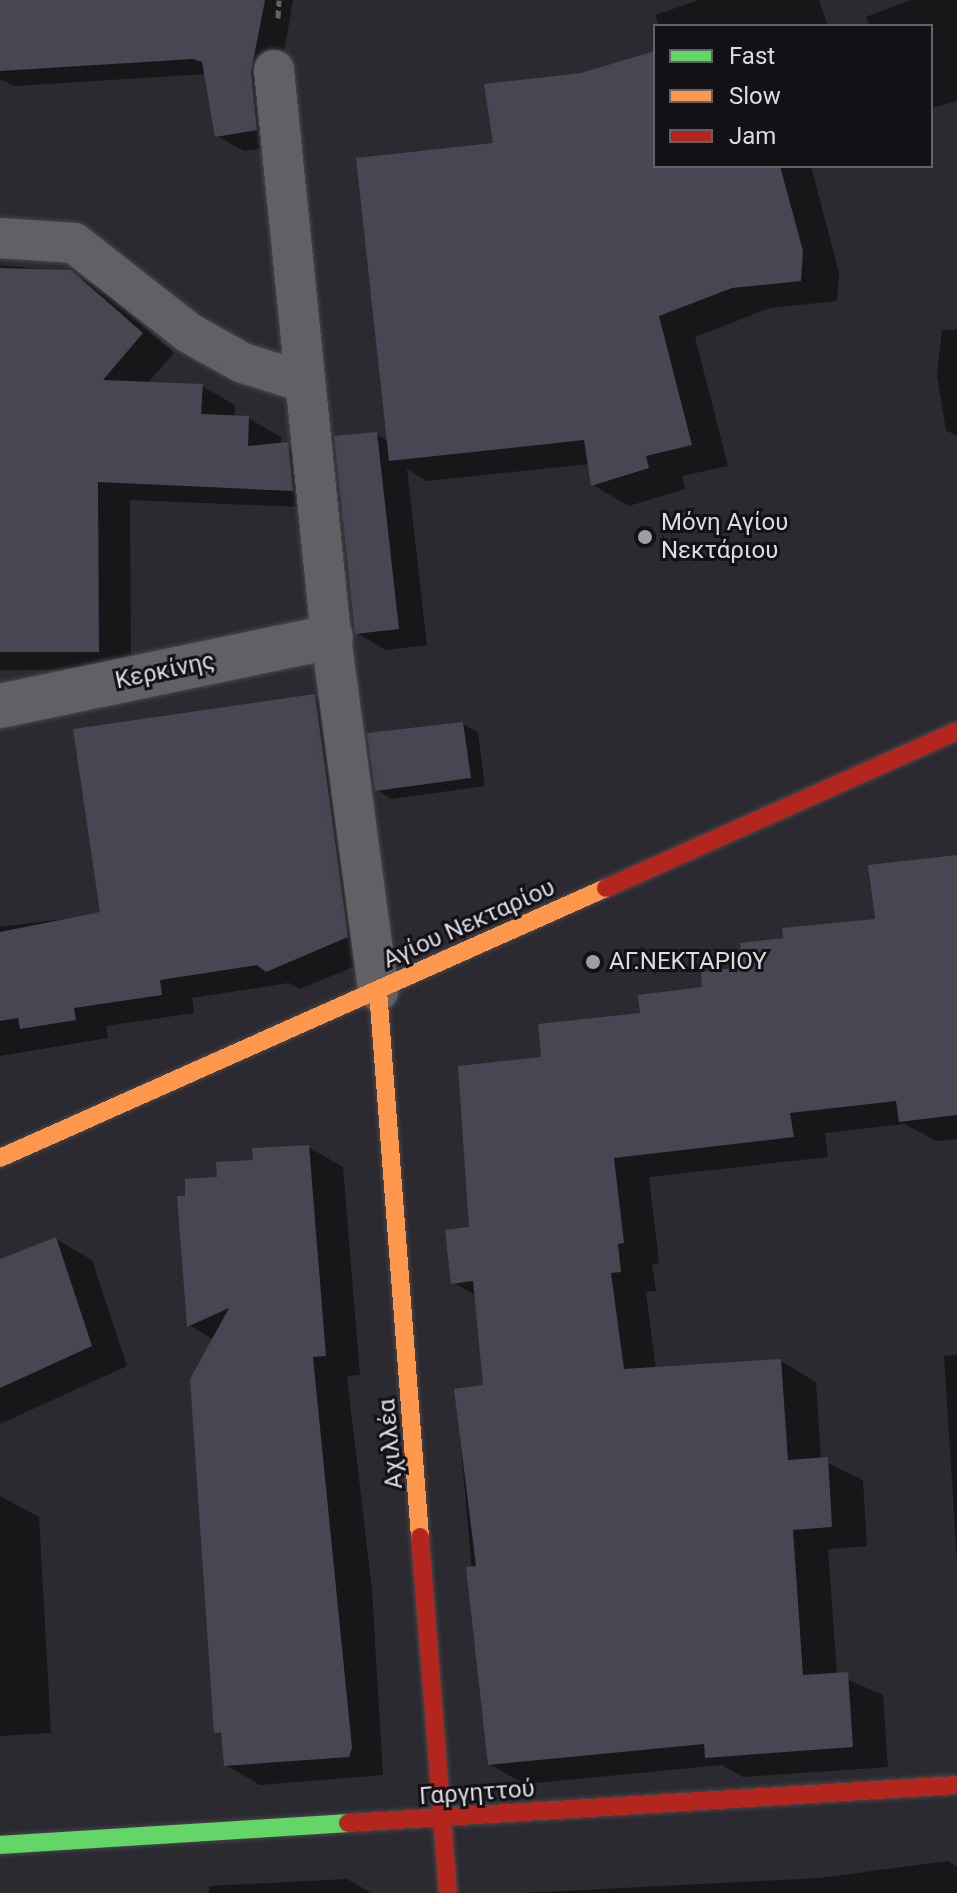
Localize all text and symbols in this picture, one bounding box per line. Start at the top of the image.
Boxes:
legend [653,24,933,168]
text: Fast [729,42,775,70]
text: Slow [729,82,781,110]
text: Jam [729,122,776,150]
place label: Μόνη Αγίου Νεκτάριου [661,509,788,565]
marker: Μόνη Αγίου Νεκτάριου [636,528,654,546]
street label: Κερκίνης [113,646,217,696]
street label: Αγίου Νεκταρίου [379,873,559,975]
place label: ΑΓ.ΝΕΚΤΑΡΙΟΥ [609,948,767,976]
marker: ΑΓ.ΝΕΚΤΑΡΙΟΥ [584,953,602,971]
street label: Αχιλλέα [373,1398,409,1490]
street label: Γαργηττού [418,1775,536,1811]

